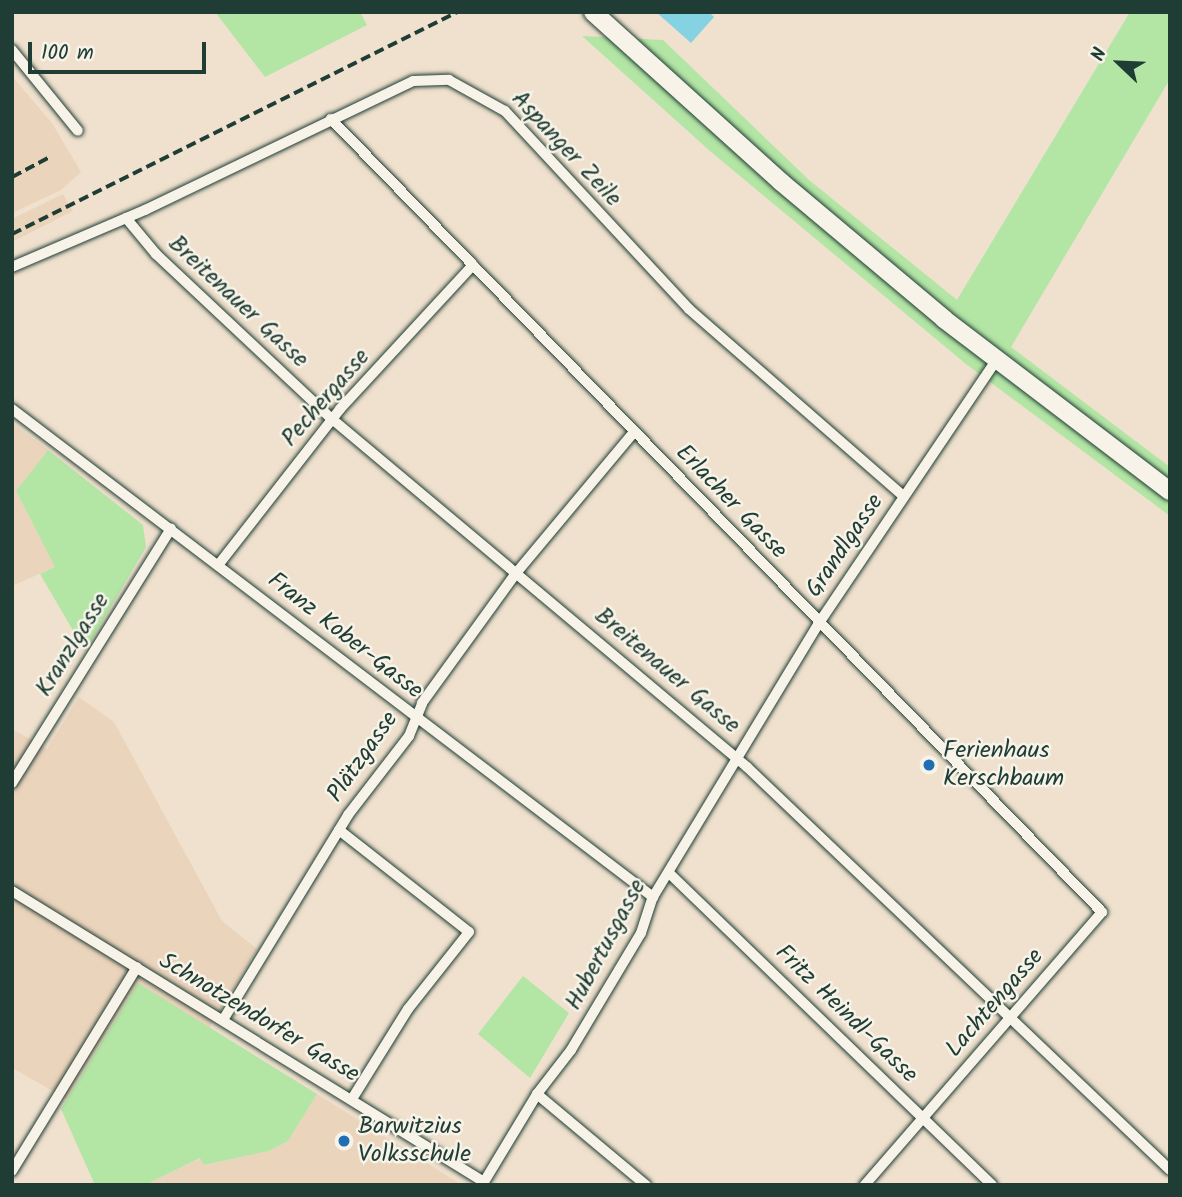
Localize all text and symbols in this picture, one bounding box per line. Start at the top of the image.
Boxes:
scale bar [32,28,210,72]
north arrow [1084,28,1154,98]
text: 100 m [41,37,94,70]
text: N [1084,43,1116,66]
street label: Aspanger Zeile [505,85,627,213]
street label: Breitenauer Gasse [162,230,314,374]
street label: Pechergasse [276,343,376,453]
street label: Erlacher Gasse [669,439,793,565]
street label: Grandlgasse [800,489,890,603]
street label: Franz Kober-Gasse [262,566,428,706]
street label: Kranzlgasse [30,588,116,702]
street label: Breitenauer Gasse [588,602,746,740]
street label: Plätzgasse [321,706,405,808]
place label: Ferienhaus Kerschbaum [943,737,1064,793]
marker: Ferienhaus Kerschbaum [921,757,937,773]
street label: Hubertusgasse [560,875,652,1015]
street label: Fritz Heindl-Gasse [769,939,923,1089]
street label: Lachtengasse [940,943,1050,1063]
street label: Schnotzendorfer Gasse [154,947,364,1089]
place label: Barwitzius Volksschule [358,1113,471,1169]
marker: Barwitzius Volksschule [336,1133,352,1149]

